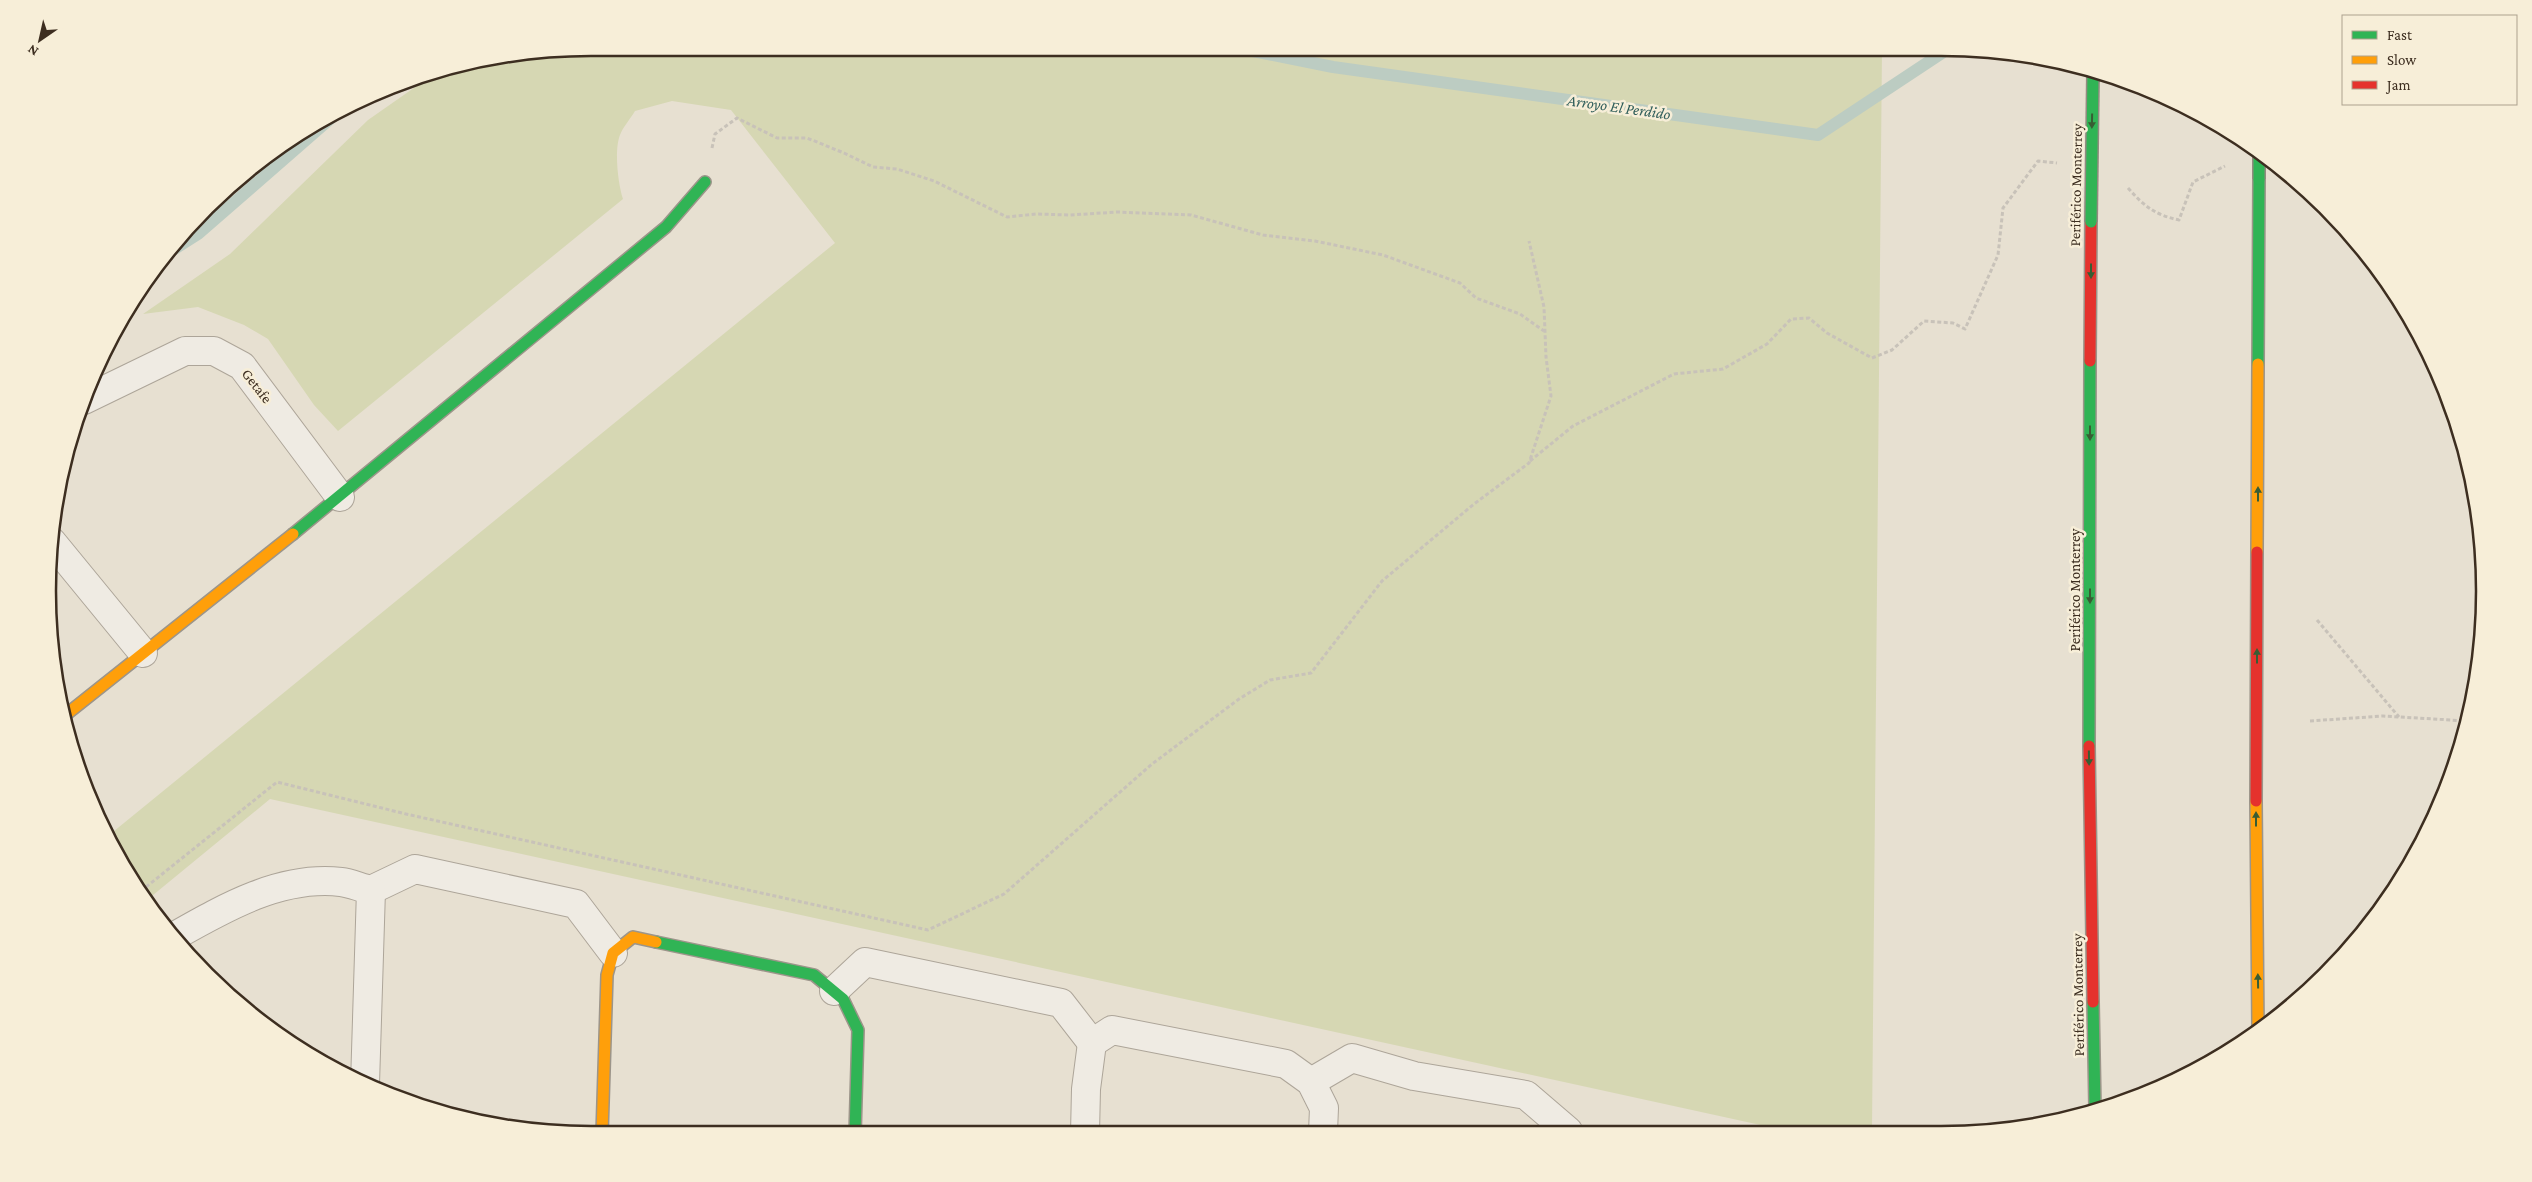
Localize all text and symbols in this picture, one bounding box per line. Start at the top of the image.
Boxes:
north arrow [15,15,65,65]
legend [2342,15,2517,105]
text: Fast [2387,27,2413,43]
text: N [24,41,41,60]
text: Slow [2387,52,2417,68]
text: Jam [2385,77,2410,94]
water label: Arroyo El Perdido [1565,91,1672,124]
one-way arrow [2088,113,2096,129]
street label: Periférico Monterrey [2067,123,2086,247]
one-way arrow [2087,263,2095,279]
street label: Getafe [239,366,276,407]
one-way arrow [2086,426,2094,442]
one-way arrow [2254,485,2262,501]
street label: Periférico Monterrey [2067,528,2084,651]
one-way arrow [2086,588,2094,604]
one-way arrow [2253,648,2261,664]
one-way arrow [2085,751,2093,767]
one-way arrow [2252,810,2260,826]
street label: Periférico Monterrey [2069,933,2088,1057]
one-way arrow [2254,973,2262,989]

